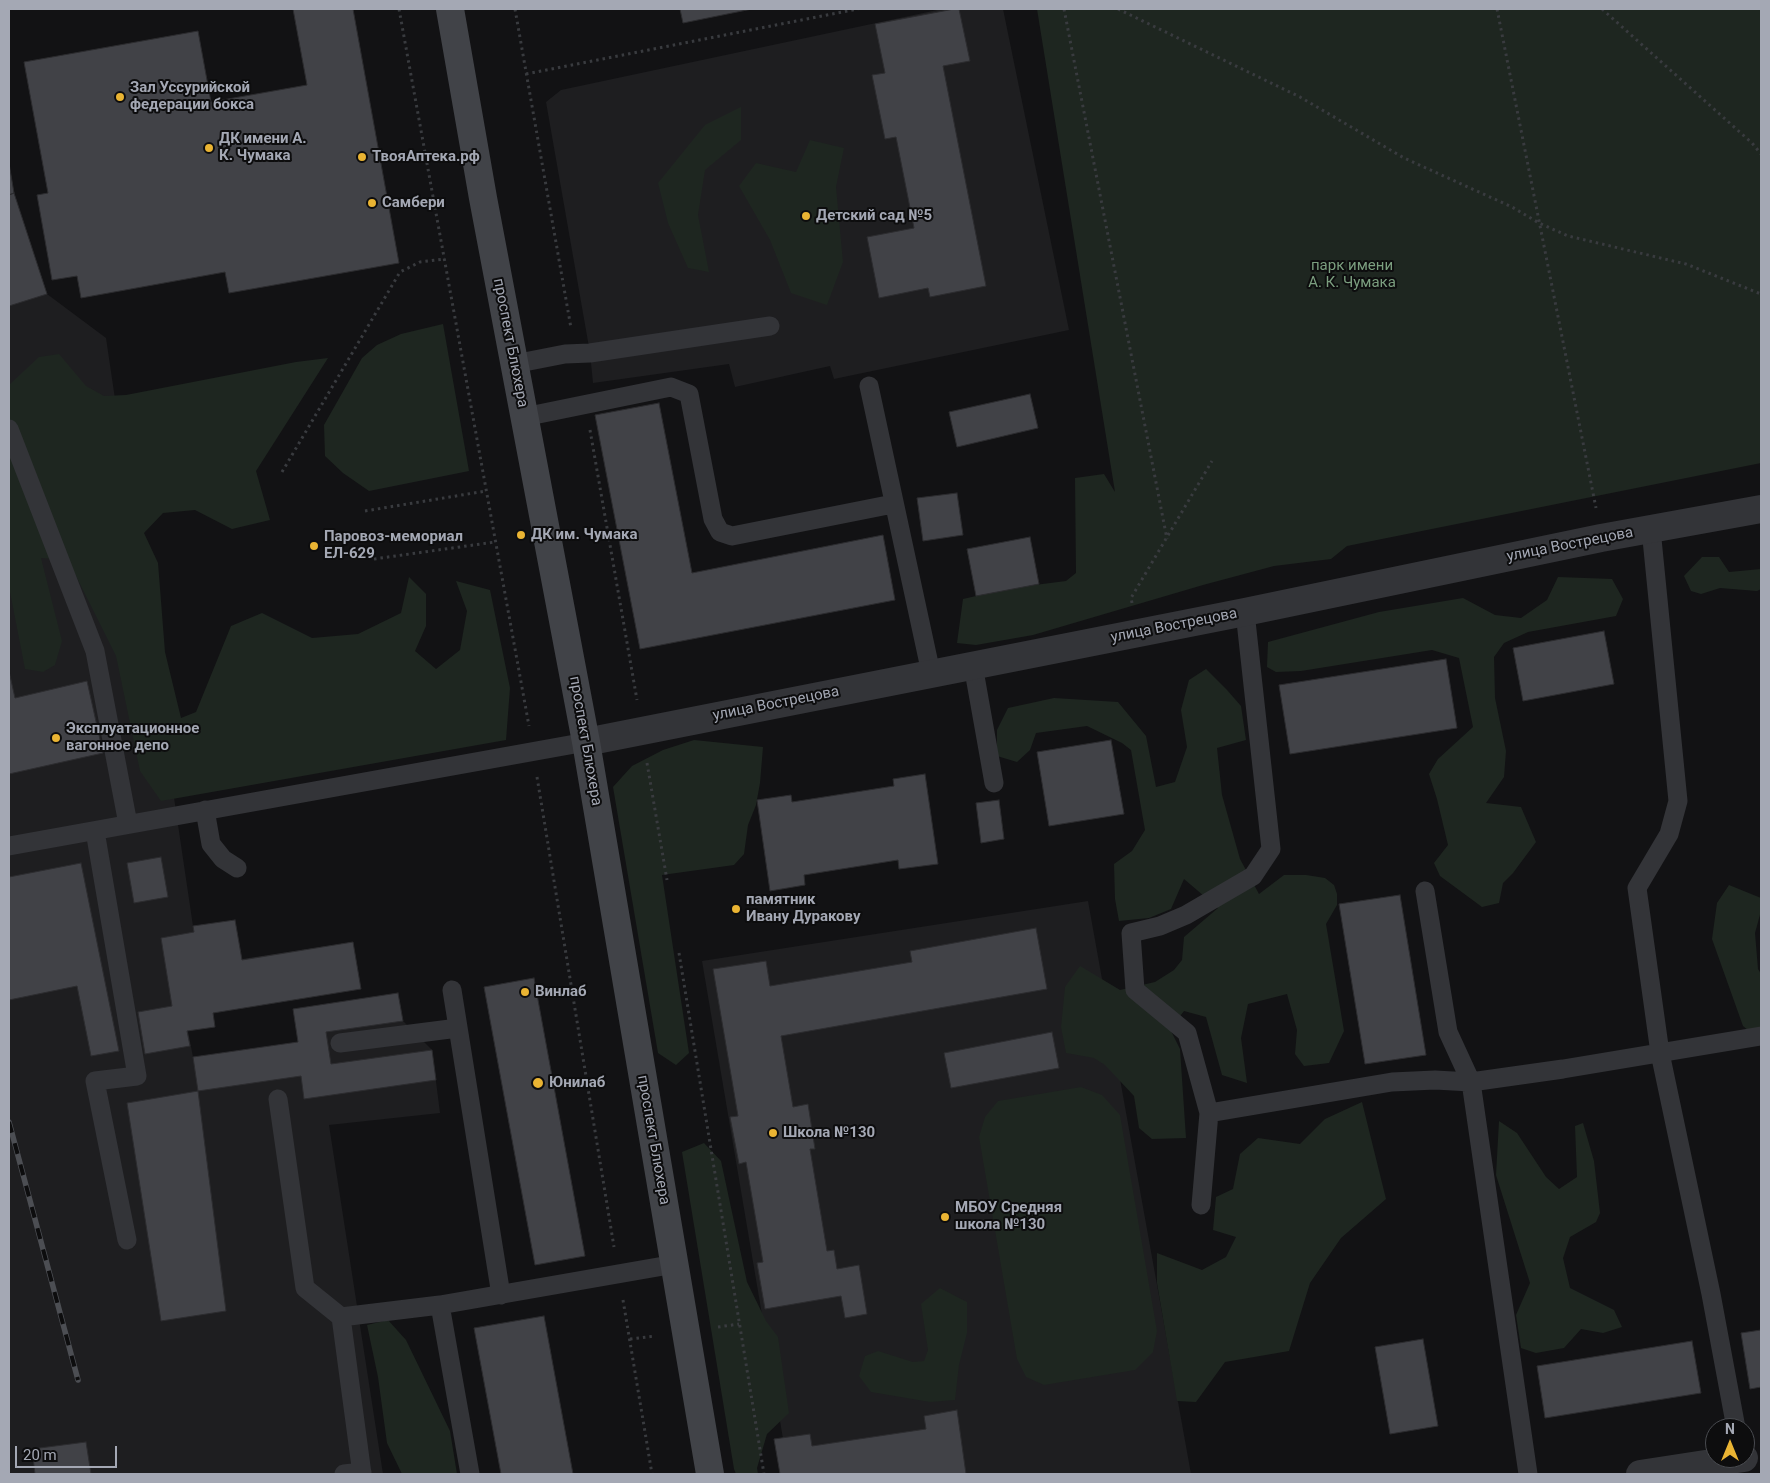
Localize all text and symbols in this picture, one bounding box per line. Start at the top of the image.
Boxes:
place label: Зал Уссурийской федерации бокса [130,79,254,114]
marker: Зал Уссурийской федерации бокса [114,91,126,103]
place label: ДК имени А. К. Чумака [219,130,307,165]
marker: ДК имени А. К. Чумака [203,142,215,154]
place label: ТвояАптека.рф [372,148,480,166]
marker: ТвояАптека.рф [356,151,368,163]
place label: Самбери [382,194,445,212]
marker: Самбери [366,197,378,209]
place label: Детский сад №5 [816,207,932,225]
marker: Детский сад №5 [800,210,812,222]
park label: парк имени А. К. Чумака [1308,257,1396,292]
street label: проспект Блюхера [489,277,531,409]
street label: улица Вострецова [1505,524,1635,566]
place label: ДК им. Чумака [531,526,637,544]
place label: Паровоз-мемориал ЕЛ-629 [324,528,463,563]
marker: ДК им. Чумака [515,529,527,541]
marker: Паровоз-мемориал ЕЛ-629 [308,540,320,552]
street label: улица Вострецова [1109,605,1239,647]
street label: проспект Блюхера [565,675,605,807]
street label: улица Вострецова [711,683,841,725]
place label: Эксплуатационное вагонное депо [66,720,199,755]
marker: Эксплуатационное вагонное депо [50,732,62,744]
place label: памятник Ивану Дуракову [746,891,860,926]
marker: памятник Ивану Дуракову [730,903,742,915]
place label: Винлаб [535,983,587,1001]
marker: Винлаб [519,986,531,998]
place label: Юнилаб [549,1074,605,1092]
street label: проспект Блюхера [633,1074,673,1206]
marker: Юнилаб [531,1076,545,1090]
place label: Школа №130 [783,1124,875,1142]
marker: Школа №130 [767,1127,779,1139]
place label: МБОУ Средняя школа №130 [955,1199,1062,1234]
marker: МБОУ Средняя школа №130 [939,1211,951,1223]
north arrow [1705,1418,1755,1468]
text: N [1725,1421,1735,1437]
scale bar [18,1436,120,1468]
text: 20 m [23,1446,57,1464]

